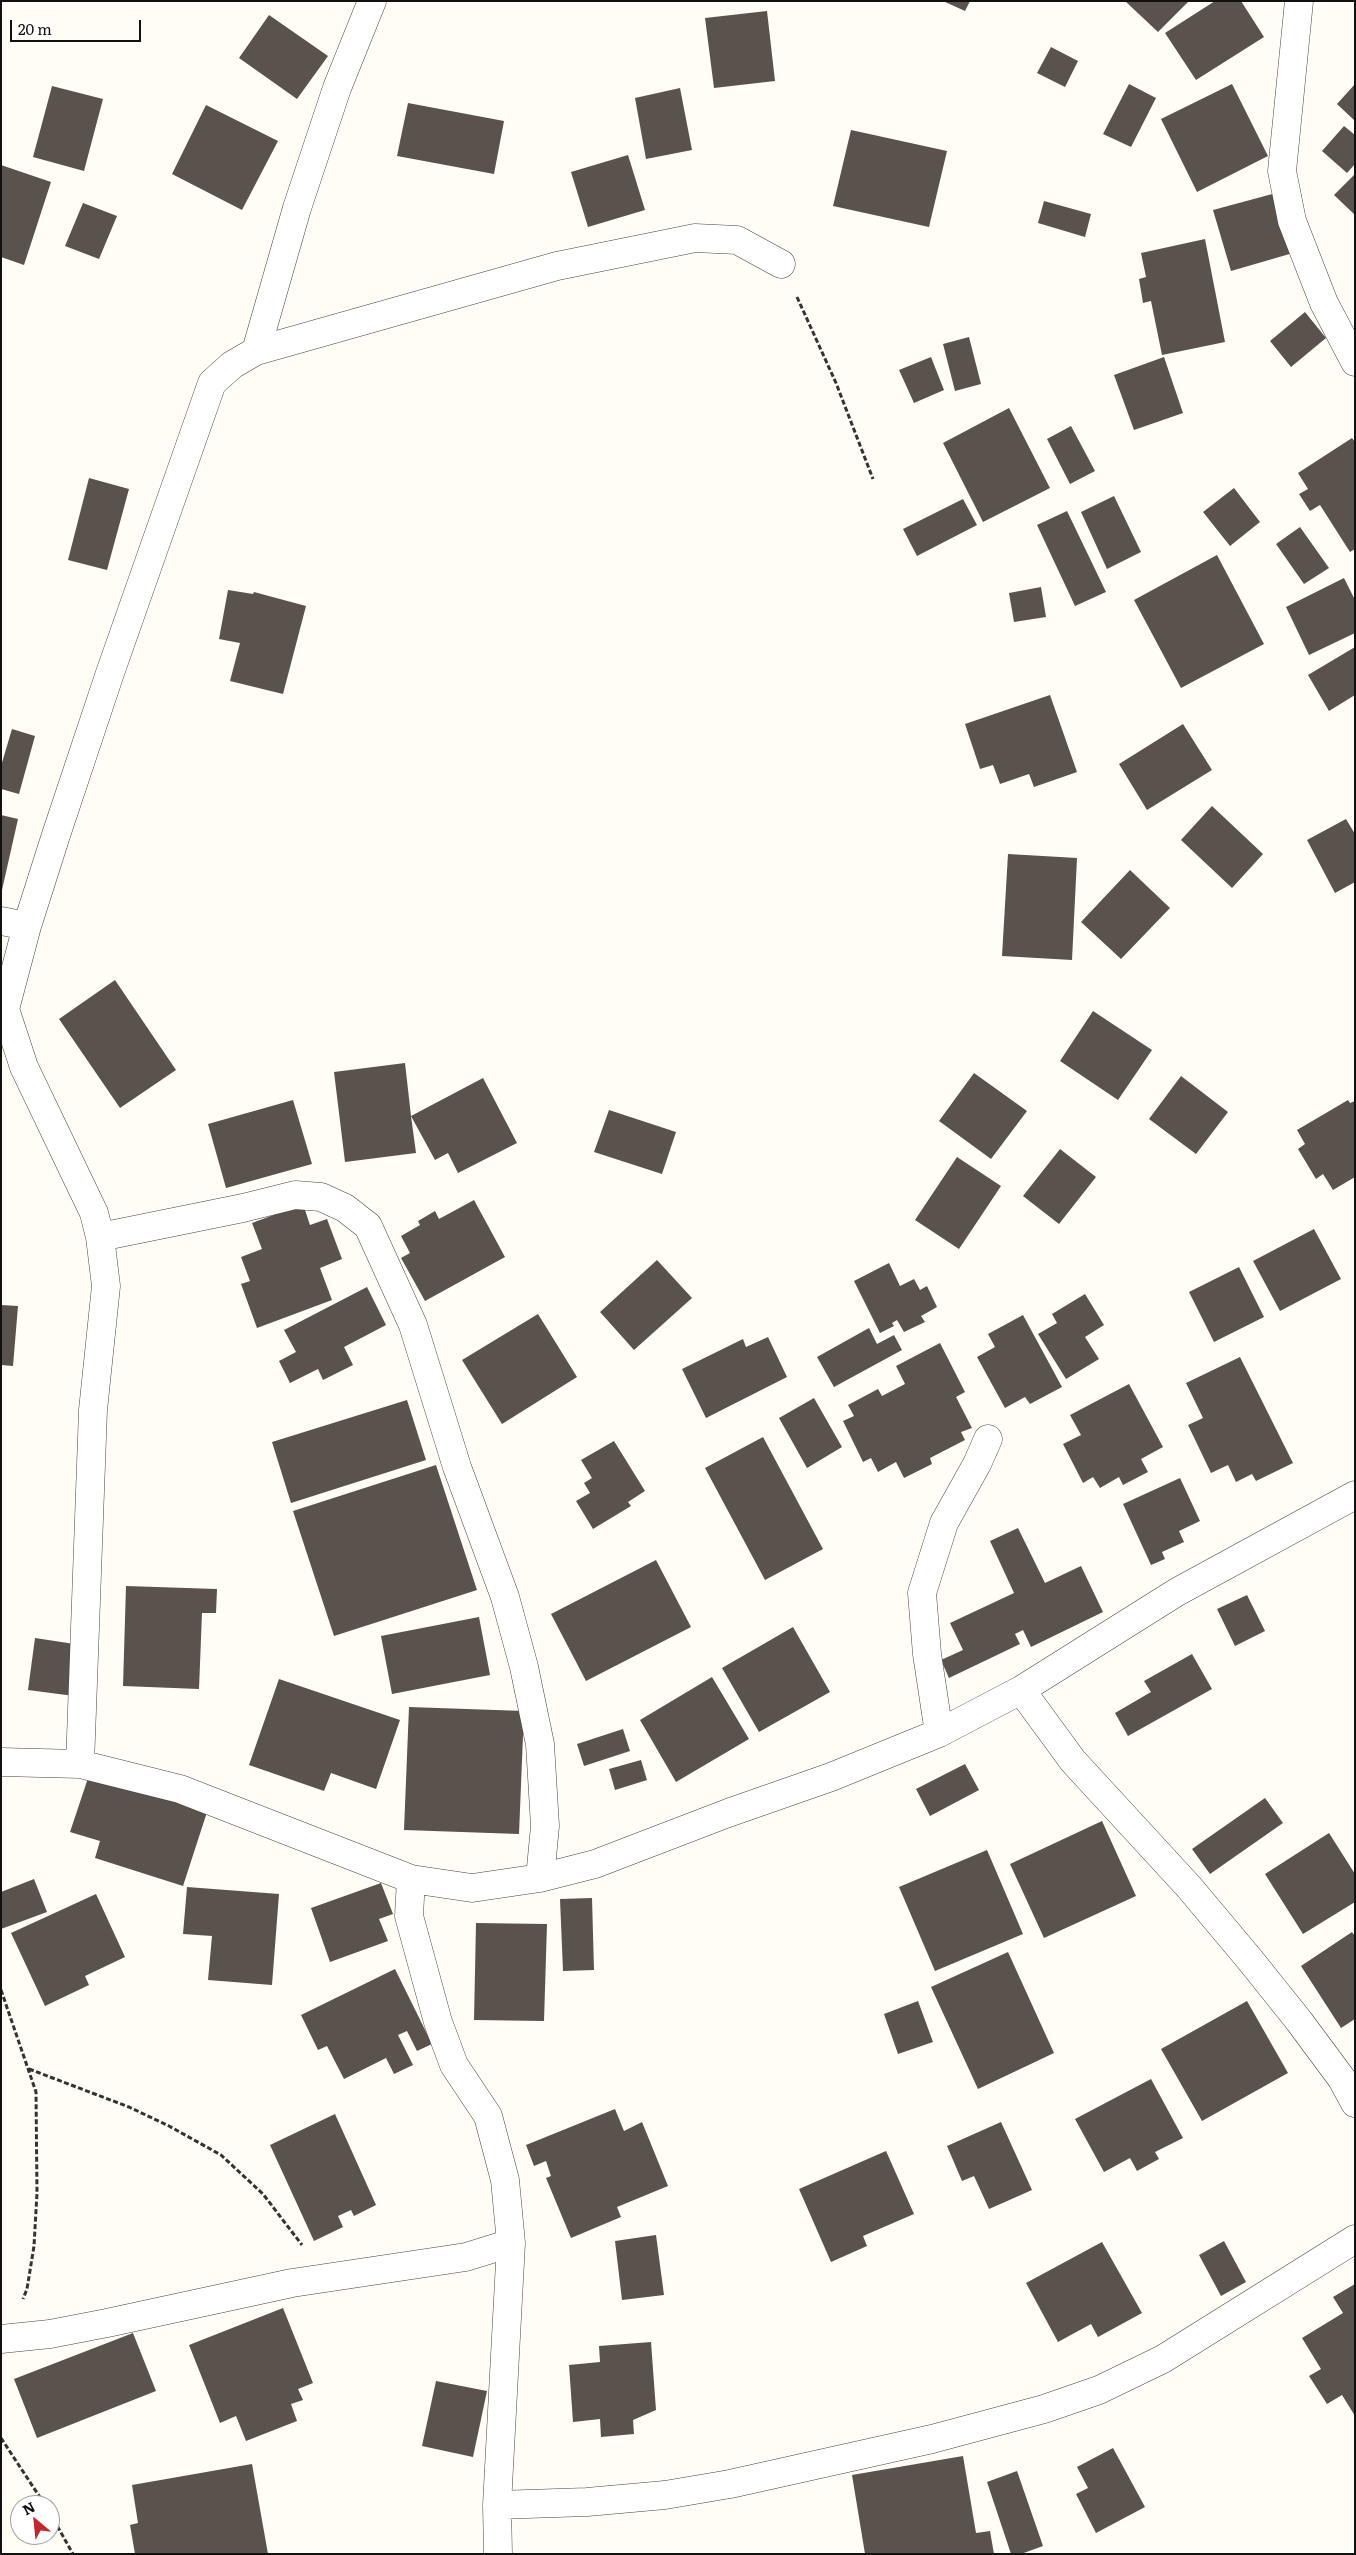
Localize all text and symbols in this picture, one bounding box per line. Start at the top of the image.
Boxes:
scale bar [12,10,144,42]
text: 20 m [18,17,52,40]
north arrow [10,2495,60,2545]
text: N [19,2496,38,2519]

